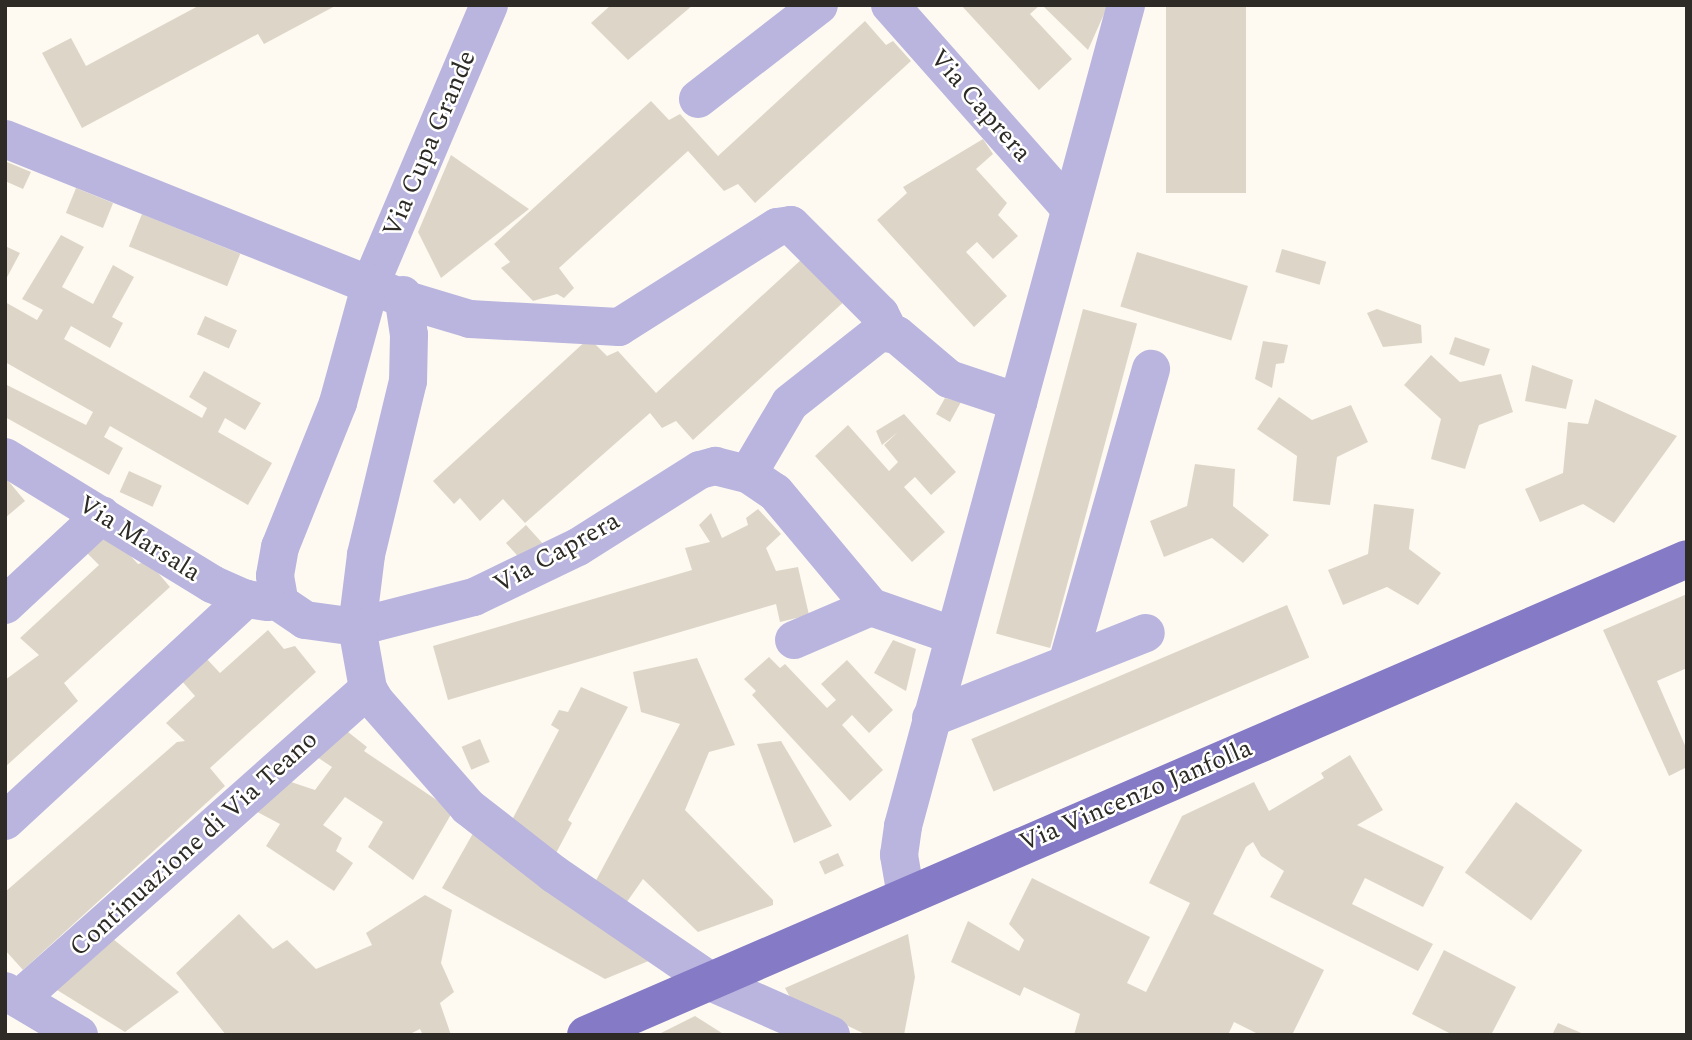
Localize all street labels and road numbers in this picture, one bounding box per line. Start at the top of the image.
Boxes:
street label: Via Caprera [923,43,1037,169]
street label: Via Cupa Grande [377,46,483,242]
street label: Via Marsala [72,489,206,589]
street label: Via Caprera [489,506,625,600]
street label: Continuazione di Via Teano [64,724,324,964]
street label: Via Vincenzo Janfolla [1015,733,1257,859]

